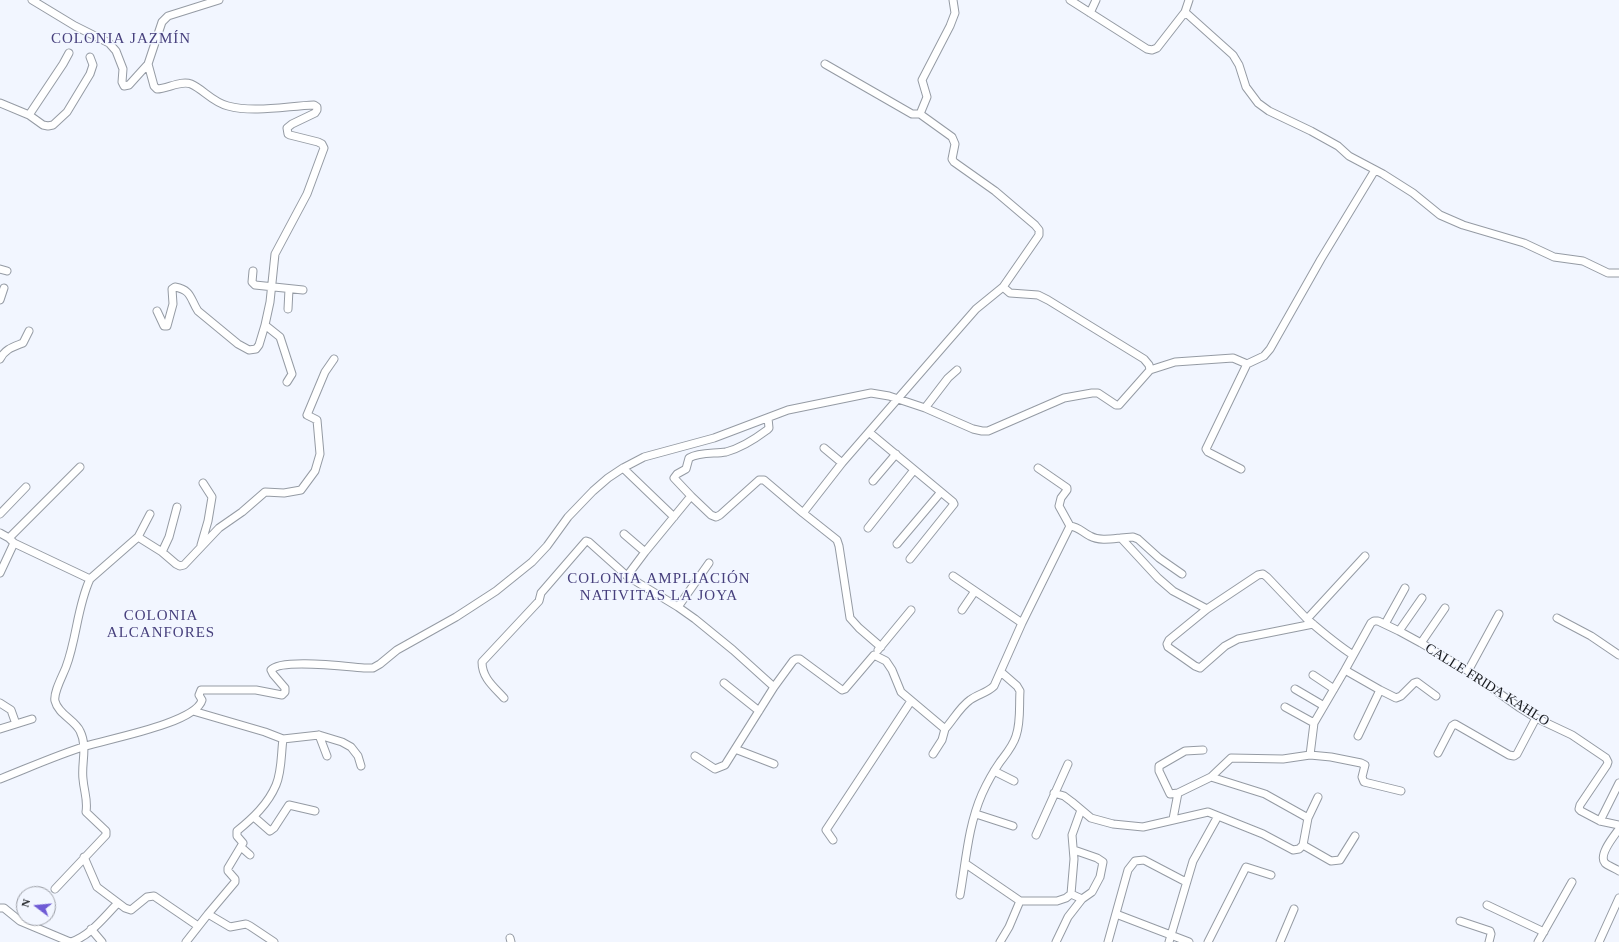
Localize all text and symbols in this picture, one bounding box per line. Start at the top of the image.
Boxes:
district label: COLONIA JAZMÍN [51,30,191,48]
district label: COLONIA AMPLIACIÓN NATIVITAS LA JOYA [567,570,751,605]
district label: COLONIA ALCANFORES [107,607,215,642]
street label: CALLE FRIDA KAHLO [1422,640,1552,730]
north arrow [16,886,56,926]
text: N [19,897,32,908]

